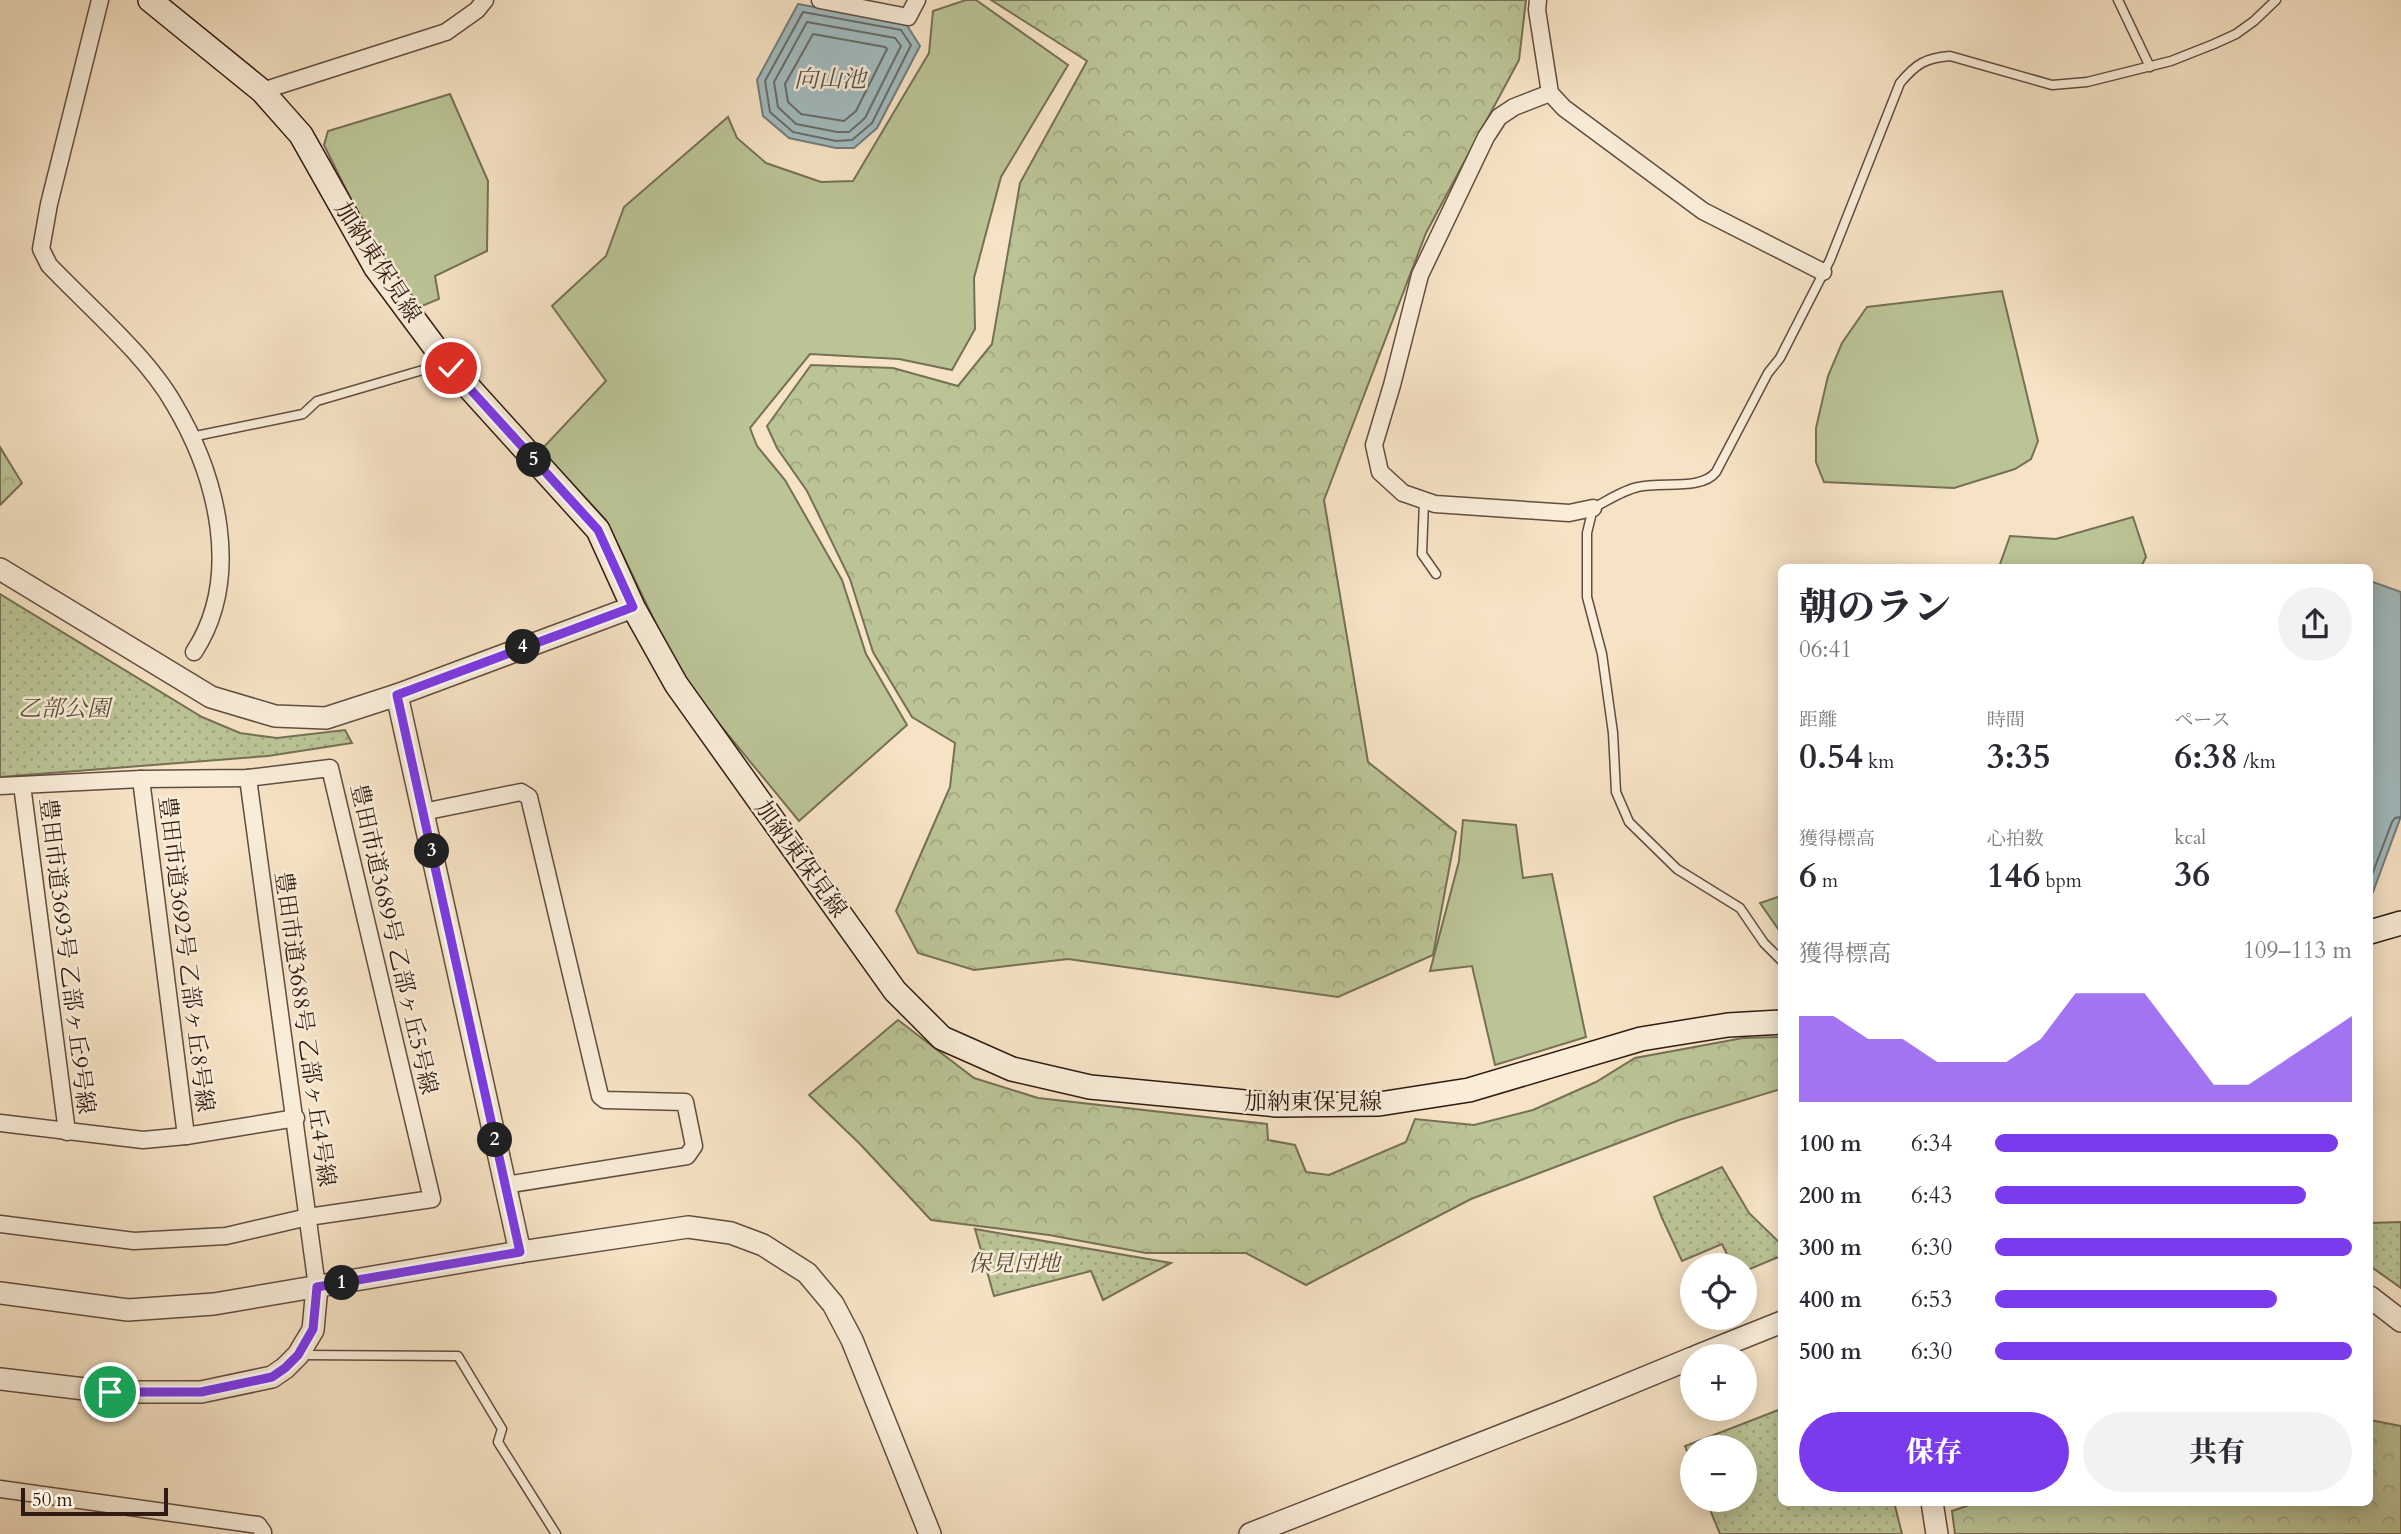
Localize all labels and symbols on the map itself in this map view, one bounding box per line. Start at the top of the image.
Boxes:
water label: 向山池 [794,63,869,96]
street label: 加納東保見線 [327,196,429,328]
pin [421,338,481,398]
pin: 5 [516,442,552,477]
pin: 4 [505,630,540,664]
park label: 乙部公園 [18,693,114,724]
street label: 豊田市道3689号 乙部ヶ丘5号線 [345,781,443,1097]
street label: 豊田市道3692号 乙部ヶ丘8号線 [151,794,221,1114]
street label: 加納東保見線 [748,794,854,924]
street label: 豊田市道3693号 乙部ヶ丘9号線 [32,796,102,1116]
pin: 3 [414,834,450,868]
street label: 豊田市道3688号 乙部ヶ丘4号線 [268,869,342,1189]
street label: 加納東保見線 [1244,1086,1382,1117]
pin: 2 [477,1122,512,1158]
park label: 保見団地 [968,1248,1063,1279]
pin: 1 [324,1266,360,1300]
pin [80,1362,140,1422]
scale bar [21,1485,168,1517]

